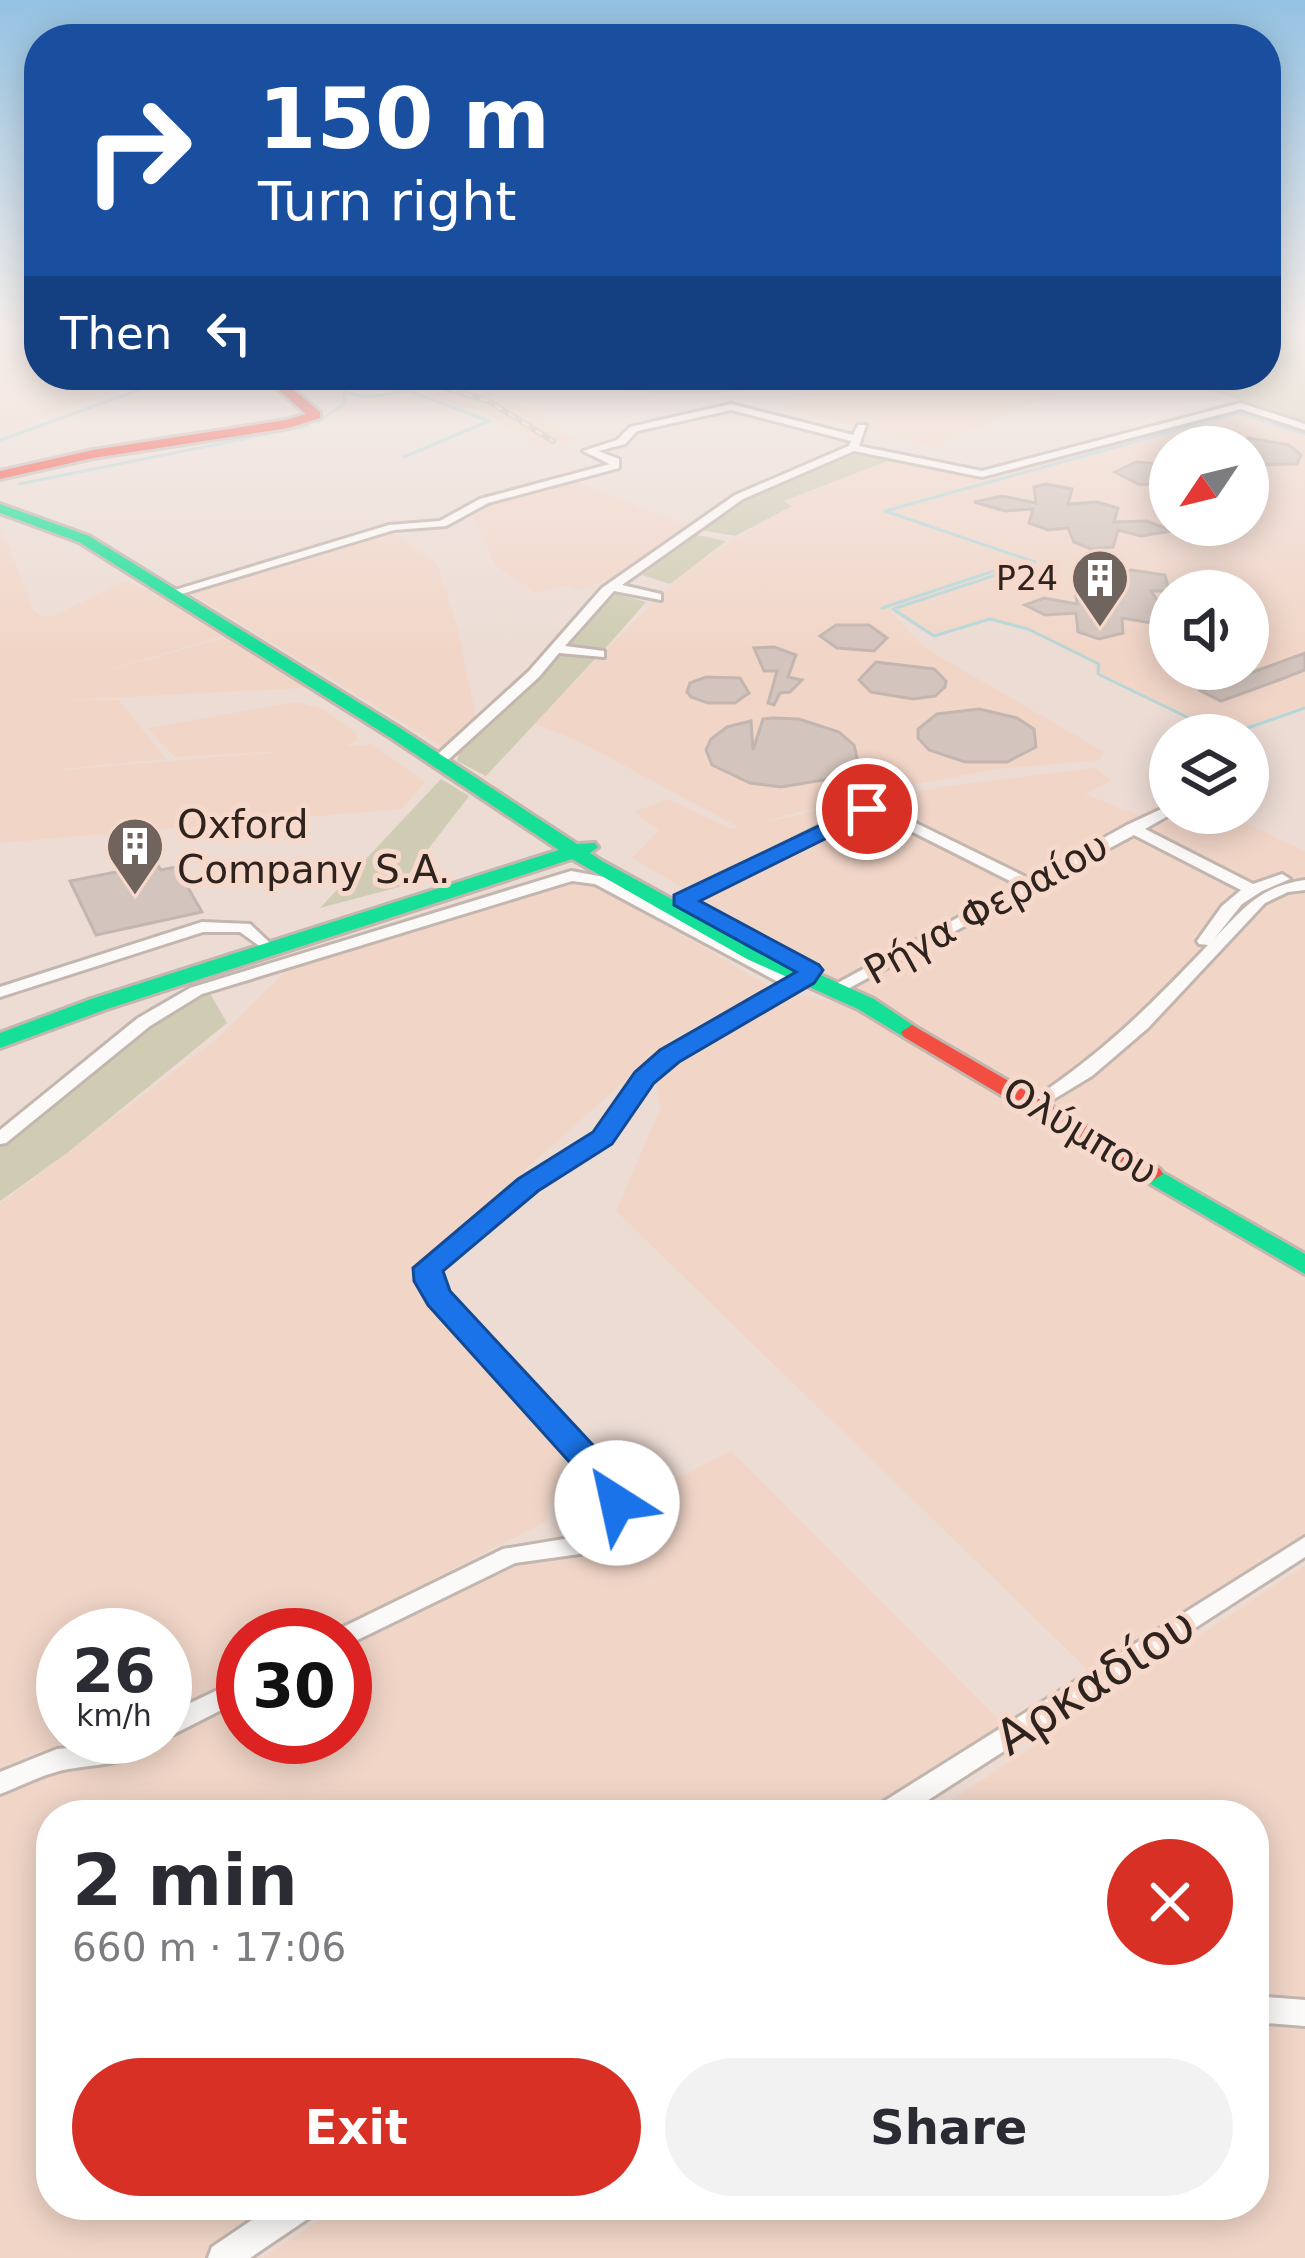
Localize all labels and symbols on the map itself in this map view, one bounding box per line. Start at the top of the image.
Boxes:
north arrow [1149,426,1269,546]
building icon: P24 [1069,547,1131,629]
place label: P24 [996,559,1058,598]
pin [816,758,918,860]
place label: Oxford Company S.A. [177,802,450,892]
building icon: Oxford Company S.A. [104,815,166,897]
street label: Ρήγα Φεραίου [856,823,1116,993]
street label: Ολύμπου [995,1068,1165,1194]
position arrow [554,1440,680,1566]
street label: Αρκαδίου [985,1596,1205,1766]
speed limit sign: 30 [216,1608,372,1764]

